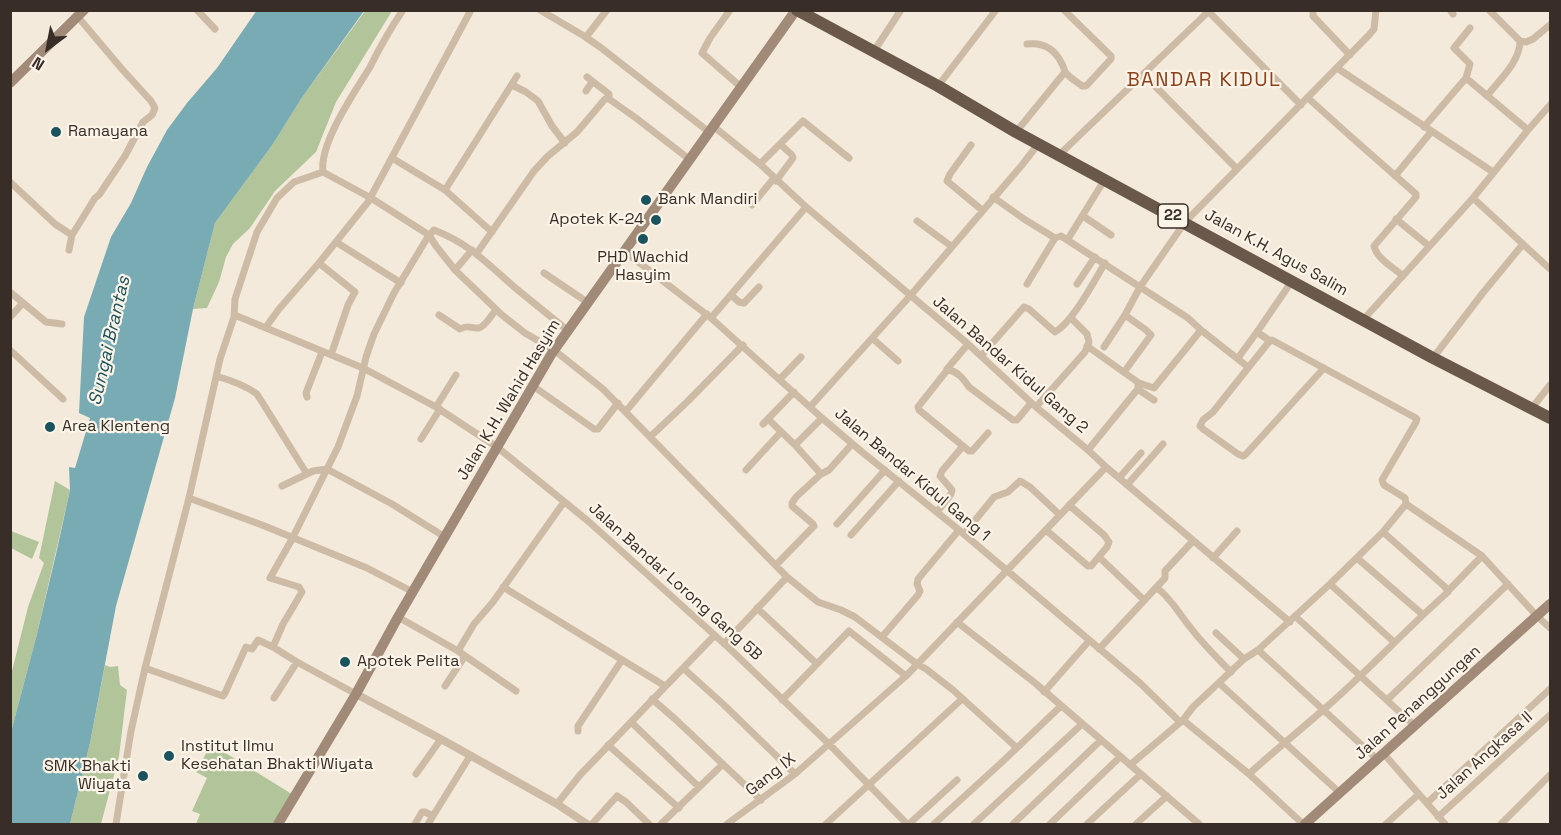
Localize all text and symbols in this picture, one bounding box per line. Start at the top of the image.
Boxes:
north arrow [18,18,78,78]
text: N [28,52,48,75]
district label: BANDAR KIDUL [1126,69,1282,93]
place label: Ramayana [68,122,148,142]
marker: Ramayana [49,125,63,139]
place label: Bank Mandiri [658,190,757,210]
marker: Bank Mandiri [639,193,653,207]
road number: 22 [1158,204,1188,228]
street label: Jalan K.H. Agus Salim [1201,206,1351,300]
place label: Apotek K-24 [549,210,644,230]
marker: Apotek K-24 [649,213,663,227]
marker: PHD Wachid Hasyim [636,232,650,246]
place label: PHD Wachid Hasyim [597,248,689,286]
water label: Sungai Brantas [85,274,135,408]
street label: Jalan Bandar Kidul Gang 2 [928,292,1092,438]
street label: Jalan K.H. Wahid Hasyim [453,316,565,484]
street label: Jalan Bandar Kidul Gang 1 [830,404,994,546]
place label: Area Klenteng [62,417,170,437]
marker: Area Klenteng [43,420,57,434]
street label: Jalan Bandar Lorong Gang 5B [584,499,766,665]
street label: Jalan Penanggungan [1351,642,1485,764]
place label: Apotek Pelita [357,652,459,672]
marker: Apotek Pelita [338,655,352,669]
street label: Jalan Angkasa II [1433,708,1537,804]
place label: Institut Ilmu Kesehatan Bhakti Wiyata [181,737,373,775]
marker: Institut Ilmu Kesehatan Bhakti Wiyata [162,749,176,763]
street label: Gang IX [742,750,800,800]
place label: SMK Bhakti Wiyata [44,757,131,795]
marker: SMK Bhakti Wiyata [136,769,150,783]

